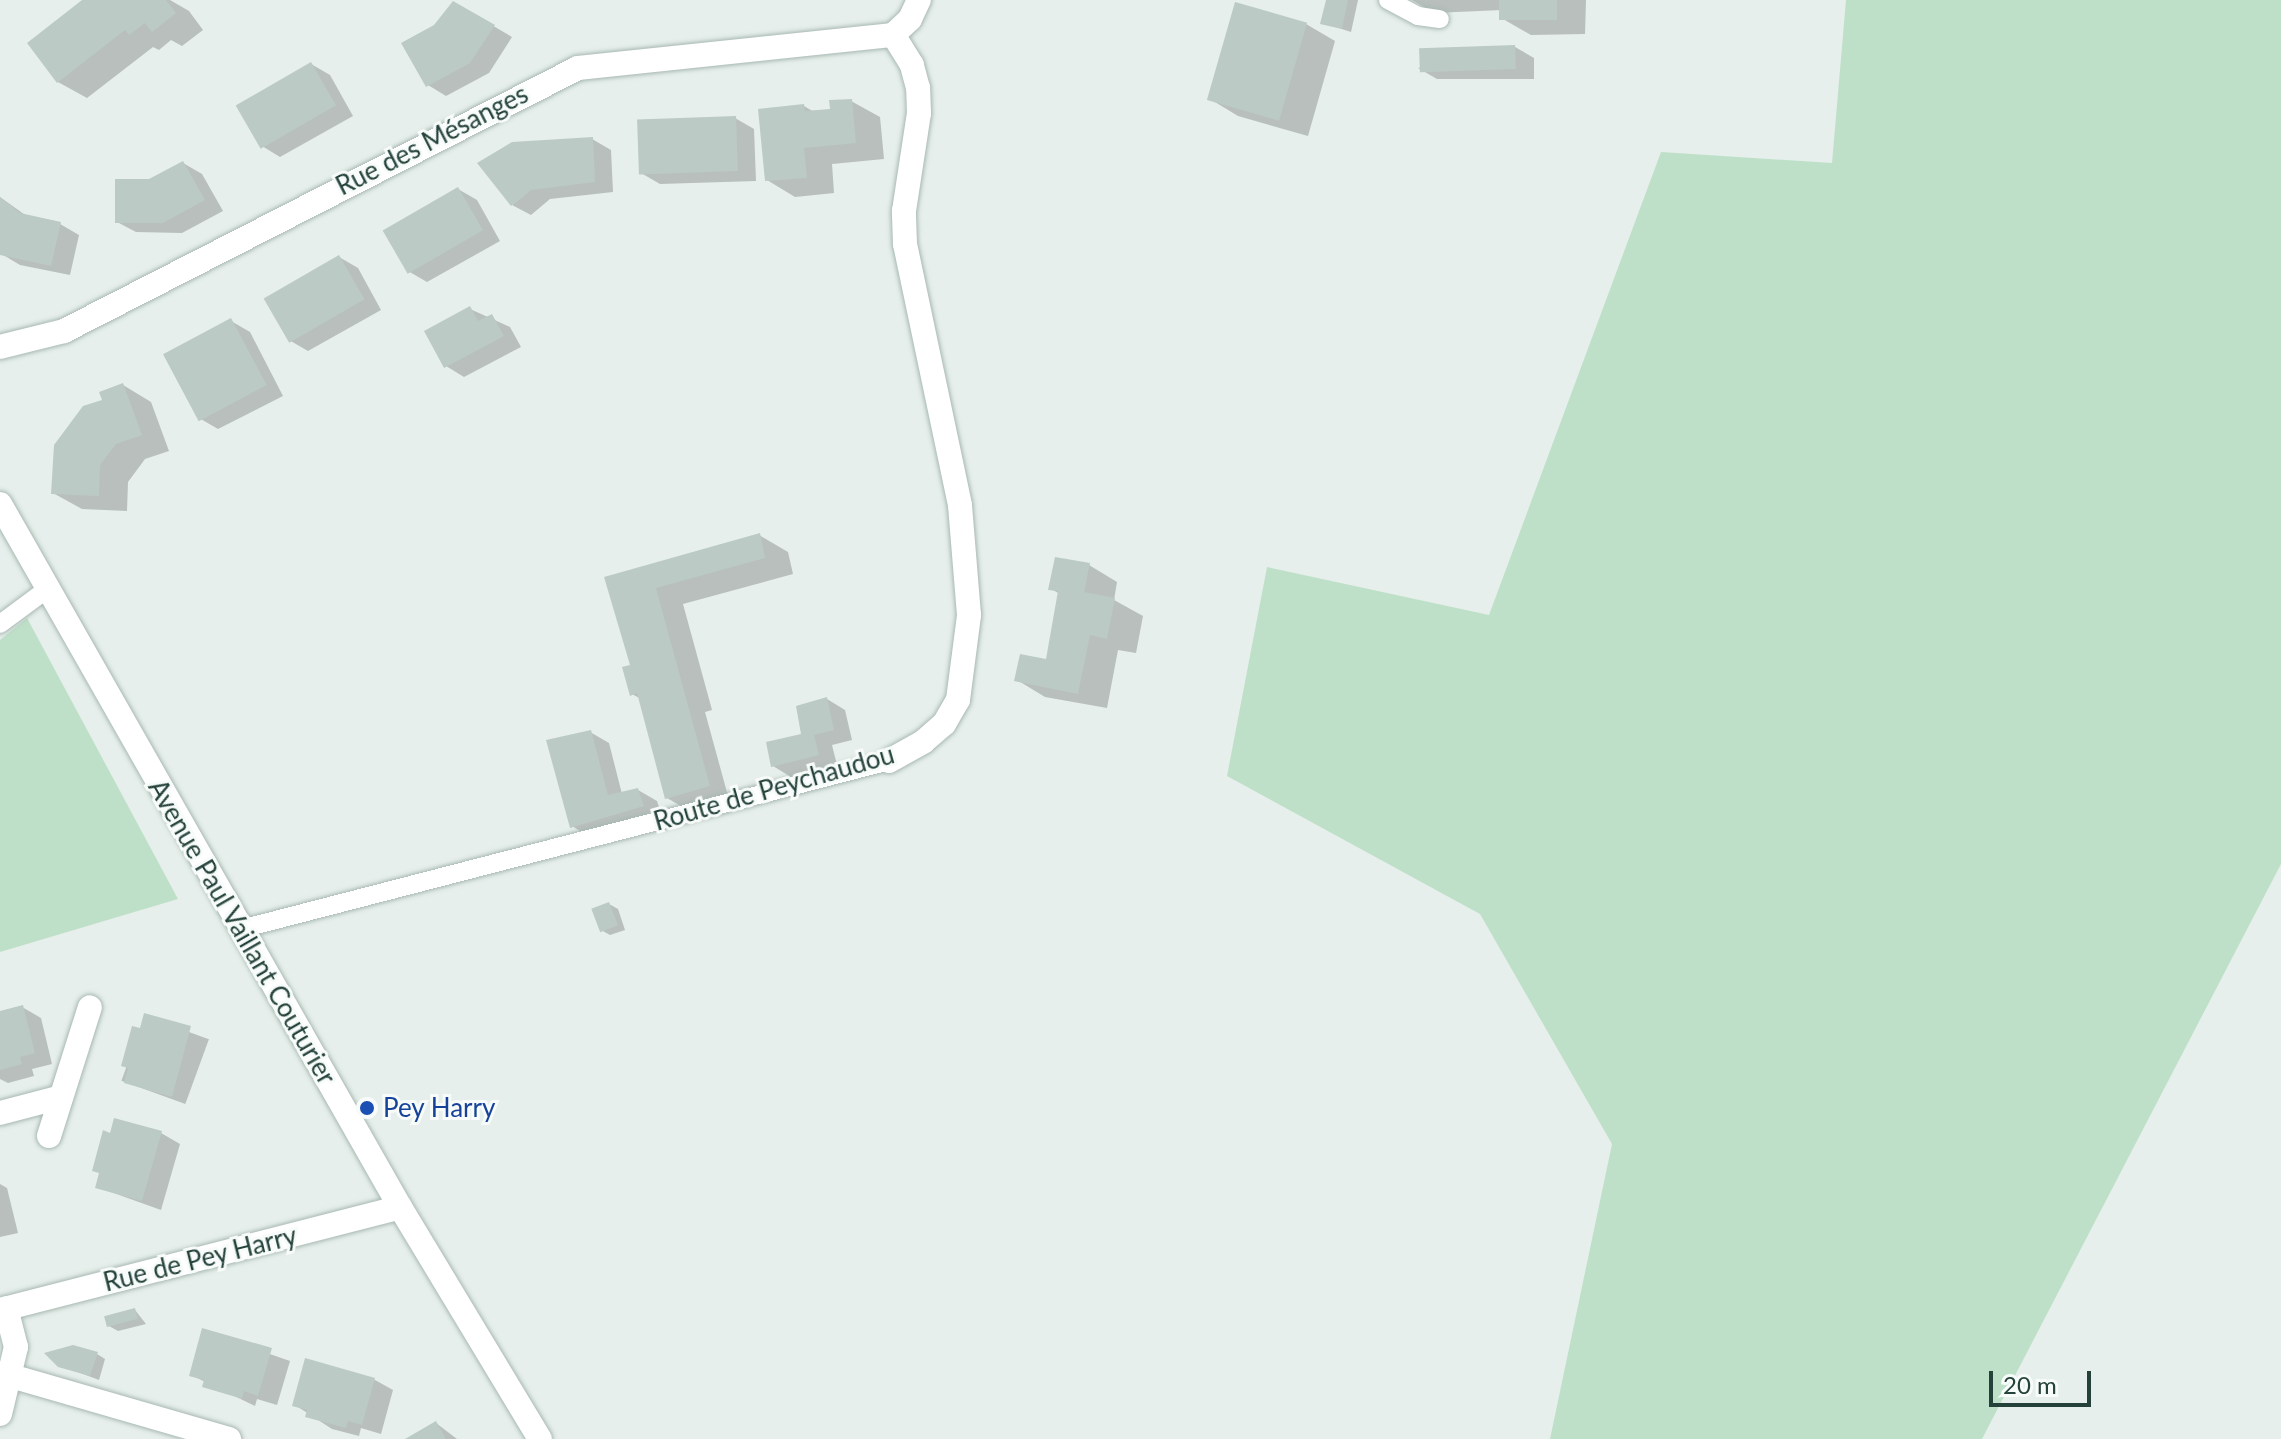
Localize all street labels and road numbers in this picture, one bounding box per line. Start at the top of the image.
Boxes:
street label: Rue des Mésanges [331,78,533,202]
street label: Route de Peychaudou [650,739,898,837]
street label: Avenue Paul Vaillant Couturier [142,774,342,1090]
street label: Rue de Pey Harry [100,1220,300,1298]

